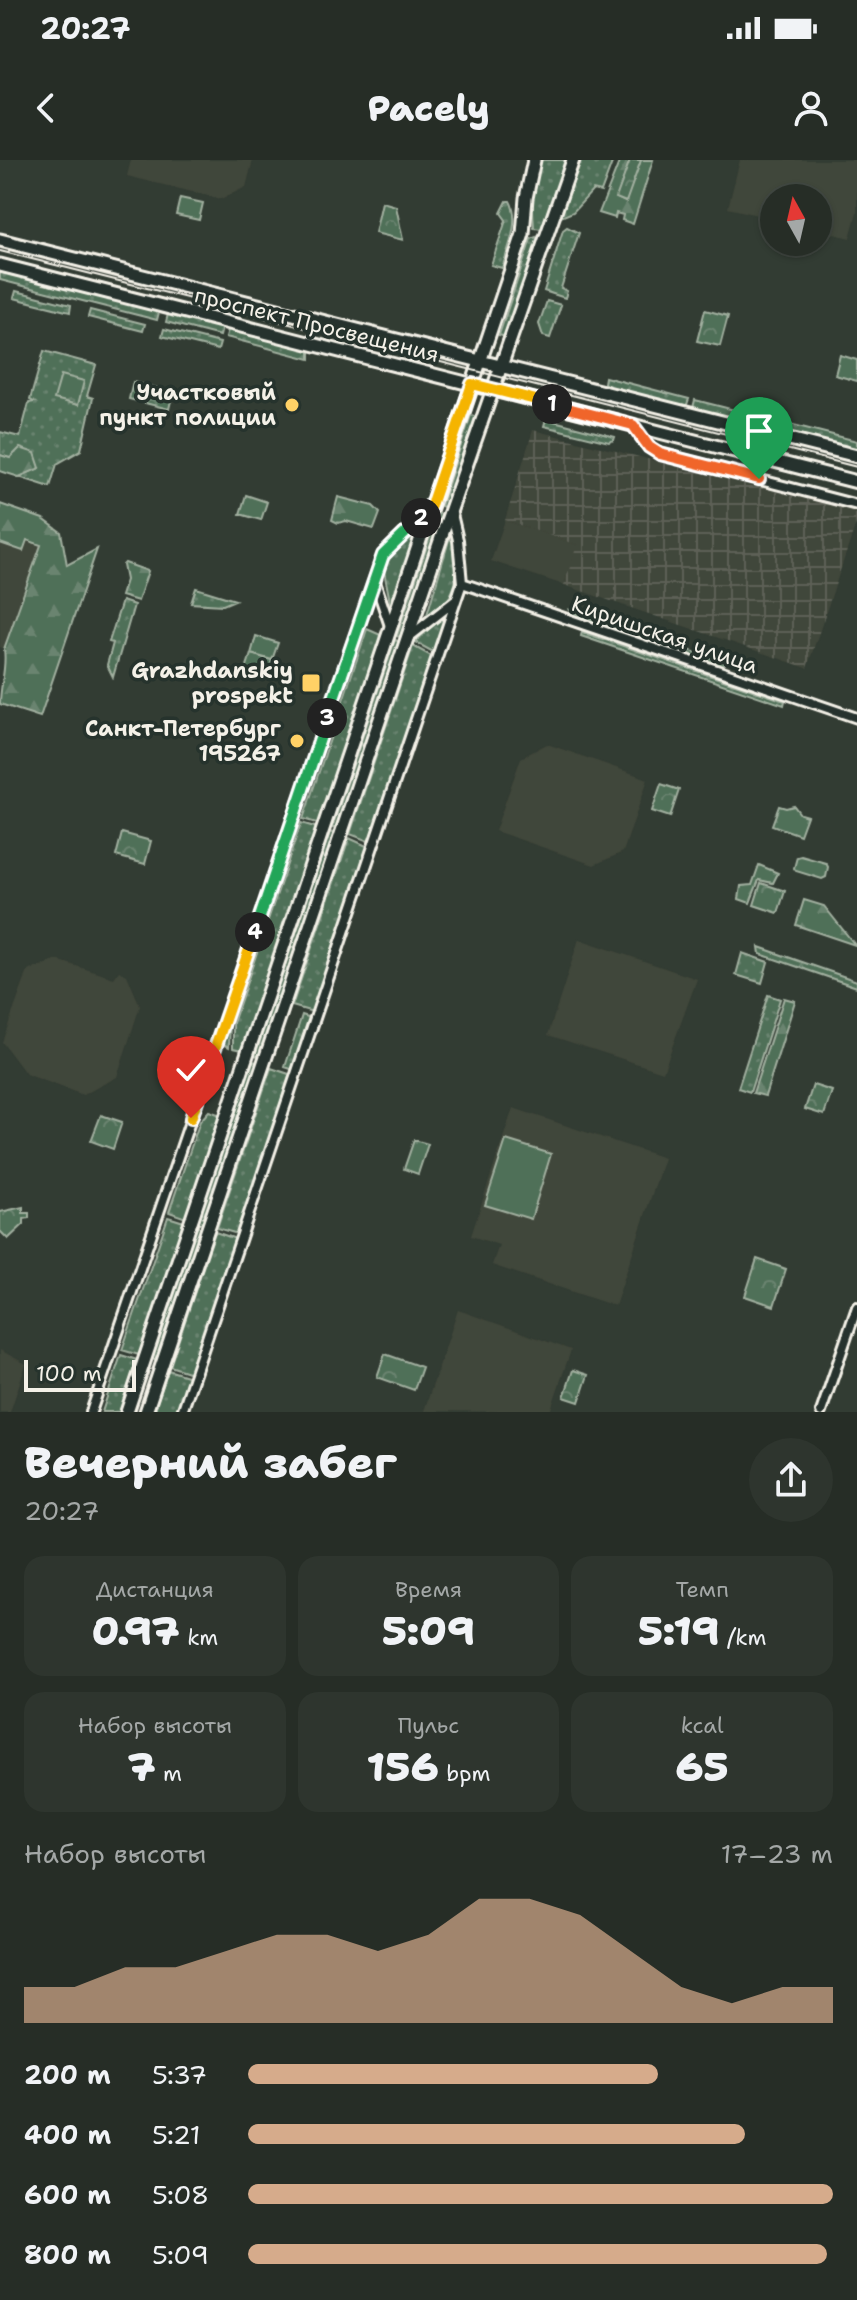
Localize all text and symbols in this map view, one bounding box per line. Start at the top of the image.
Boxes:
text: 20:27 [40,8,130,49]
text: Pacely [367,84,490,133]
icon: back [24,86,68,130]
icon: person [789,86,833,130]
north arrow [760,184,832,256]
map controls [760,184,832,256]
street label: проспект Просвещения [192,280,442,369]
place label: Участковый пункт полиции [99,378,276,432]
pin: 1 [532,384,572,424]
text: 1 [547,389,557,418]
marker: Участковый пункт полиции [283,396,301,414]
pin [725,397,793,479]
icon: arrive [737,409,781,453]
pin: 2 [401,498,441,538]
text: 2 [413,503,429,532]
street label: Киришская улица [568,589,762,680]
place label: Grazhdanskiy prospekt [131,656,293,710]
marker: Grazhdanskiy prospekt [300,672,322,694]
pin: 3 [307,698,347,738]
text: 3 [319,703,335,732]
place label: Санкт-Петербург 195267 [85,714,282,768]
marker: Санкт-Петербург 195267 [288,732,306,750]
pin: 4 [235,912,275,952]
text: 4 [247,917,263,946]
pin [157,1036,225,1118]
icon: check [169,1048,213,1092]
scale bar [24,1356,136,1392]
text: 100 m [36,1359,102,1388]
text: Вечерний забег [24,1433,397,1492]
button: share [749,1438,833,1522]
text: 20:27 [24,1493,99,1528]
text: Дистанция [96,1575,214,1604]
text: Время [395,1575,462,1604]
text: Темп [676,1575,729,1604]
text: 0.97 [91,1604,180,1658]
text: 5:09 [382,1604,475,1658]
text: 5:19 [638,1604,720,1658]
text: km [180,1623,218,1652]
text: /km [720,1623,766,1652]
text: Набор высоты [78,1711,232,1740]
text: Пульс [398,1711,459,1740]
text: kcal [681,1711,724,1740]
text: 7 [128,1740,156,1794]
text: 156 [367,1740,439,1794]
text: 65 [676,1740,729,1794]
text: m [156,1759,182,1788]
text: bpm [439,1759,490,1788]
text: Набор высоты [24,1836,206,1871]
text: 17–23 m [721,1836,833,1871]
text: 200 m [24,2057,111,2092]
text: 5:37 [152,2057,207,2092]
text: 400 m [24,2117,111,2152]
text: 5:21 [152,2117,201,2152]
text: 600 m [24,2177,111,2212]
text: 5:08 [152,2177,209,2212]
text: 800 m [24,2237,111,2272]
text: 5:09 [152,2237,209,2272]

